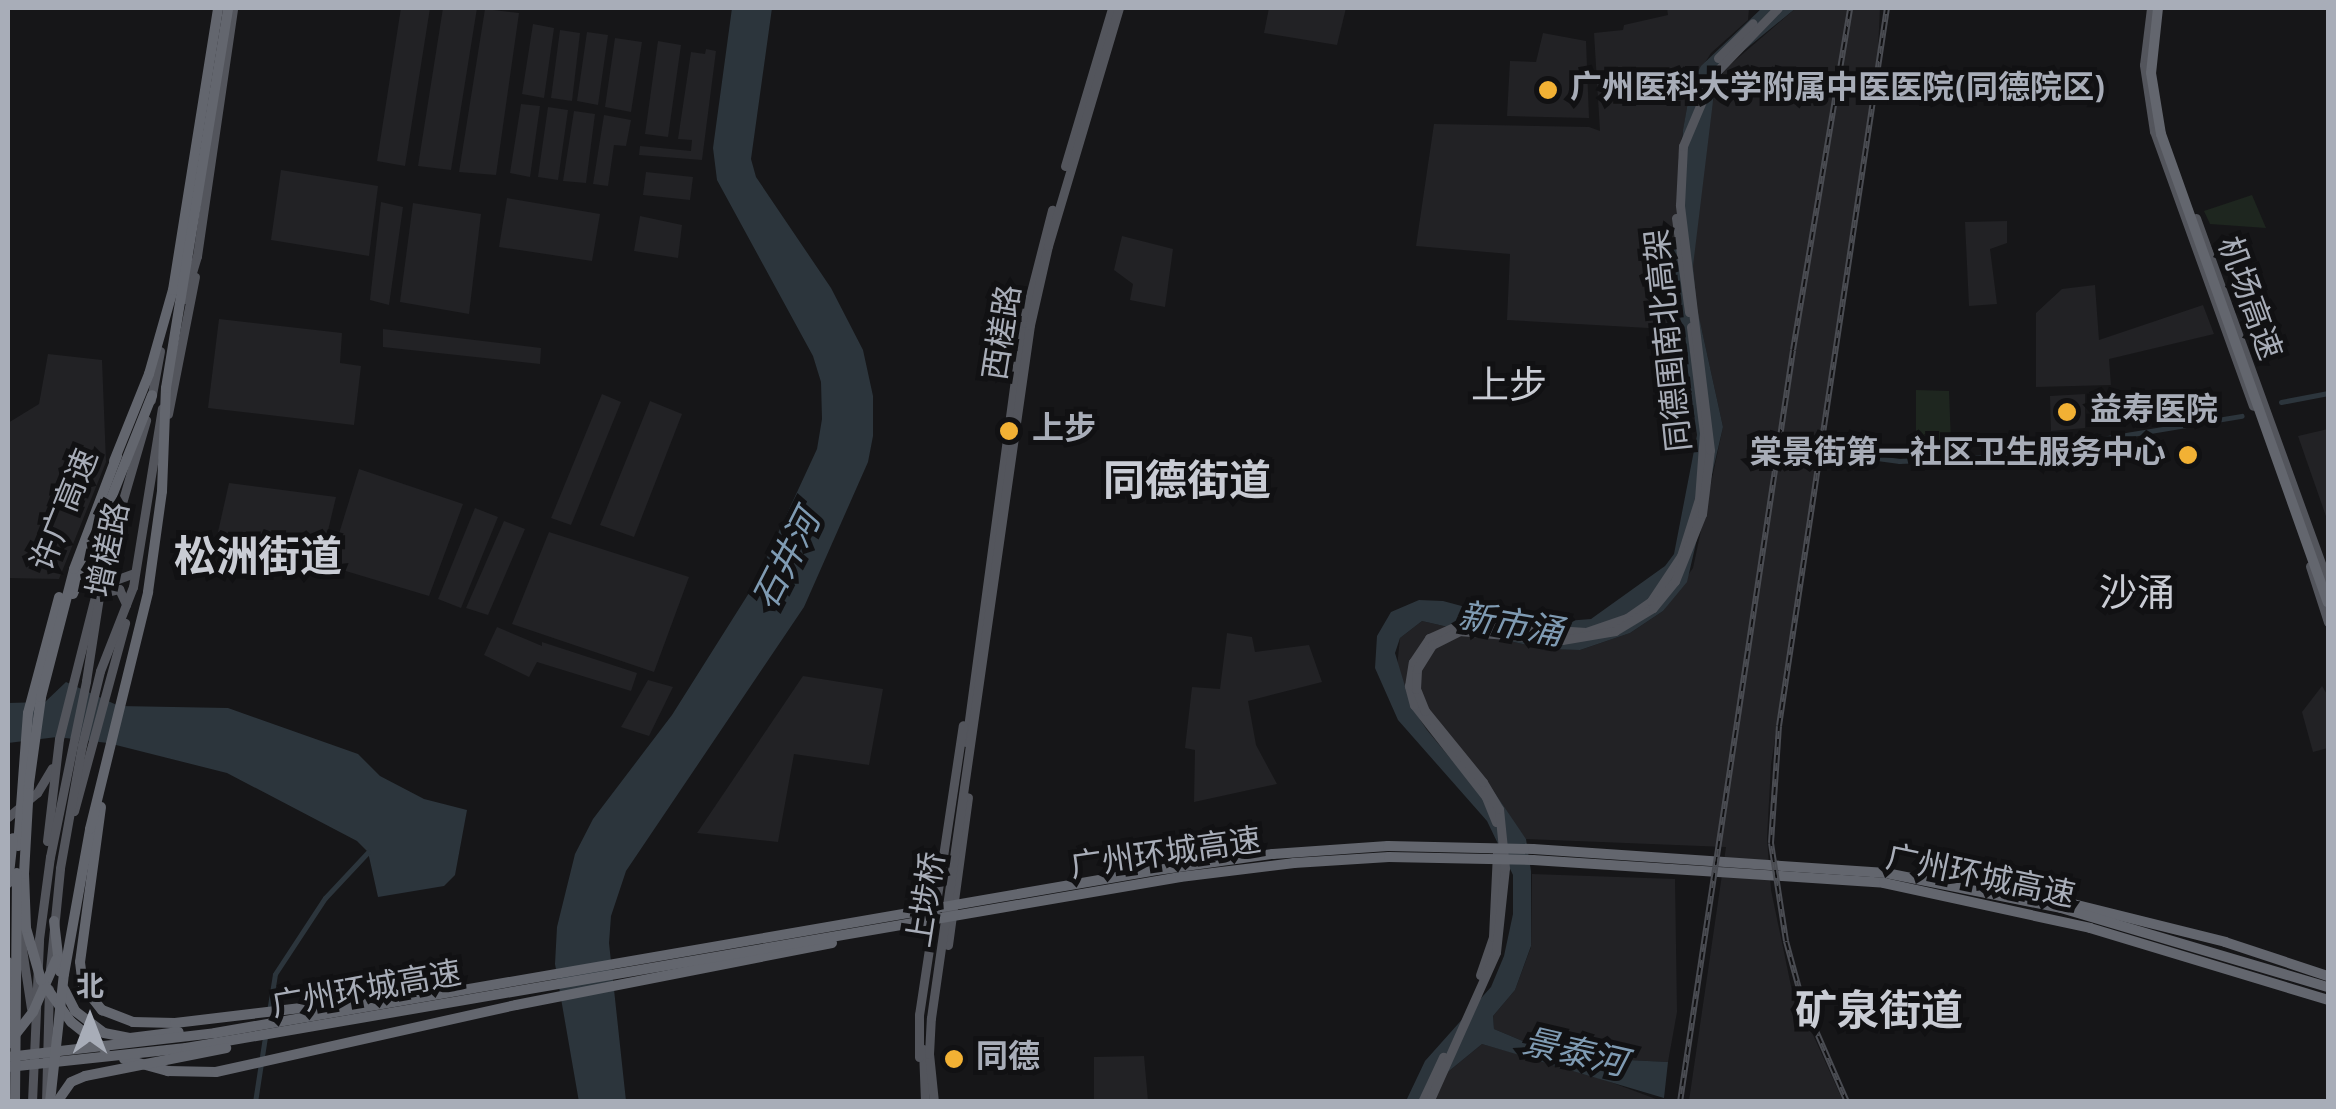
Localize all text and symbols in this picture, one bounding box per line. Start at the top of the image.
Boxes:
place label: 广州医科大学附属中医医院(同德院区) [1570,71,2106,109]
marker: 广州医科大学附属中医医院(同德院区) [1535,77,1561,103]
street label: 同德围南北高架 [1640,227,1702,453]
street label: 机场高速 [2207,232,2287,366]
street label: 西槎路 [979,283,1031,383]
district label: 上步 [1471,366,1547,412]
place label: 益寿医院 [2090,393,2218,431]
marker: 益寿医院 [2054,399,2080,425]
place label: 上步 [1032,412,1096,450]
marker: 上步 [996,418,1022,444]
place label: 棠景街第一社区卫生服务中心 [1750,436,2166,474]
marker: 棠景街第一社区卫生服务中心 [2175,442,2201,468]
street label: 许广高速 [25,444,109,578]
district label: 同德街道 [1103,460,1271,510]
street label: 增槎路 [82,499,140,601]
water label: 石井河 [746,505,832,617]
district label: 松洲街道 [174,536,342,586]
district label: 沙涌 [2099,574,2175,620]
water label: 新市涌 [1455,597,1565,657]
street label: 广州环城高速 [1068,824,1264,888]
street label: 广州环城高速 [1882,840,2078,918]
street label: 上埗桥 [903,850,955,950]
street label: 广州环城高速 [269,956,465,1028]
north arrow [40,969,140,1069]
text: 北 [76,971,104,1007]
district label: 矿泉街道 [1795,990,1963,1040]
water label: 景泰河 [1518,1023,1630,1087]
place label: 同德 [976,1040,1040,1078]
marker: 同德 [941,1046,967,1072]

